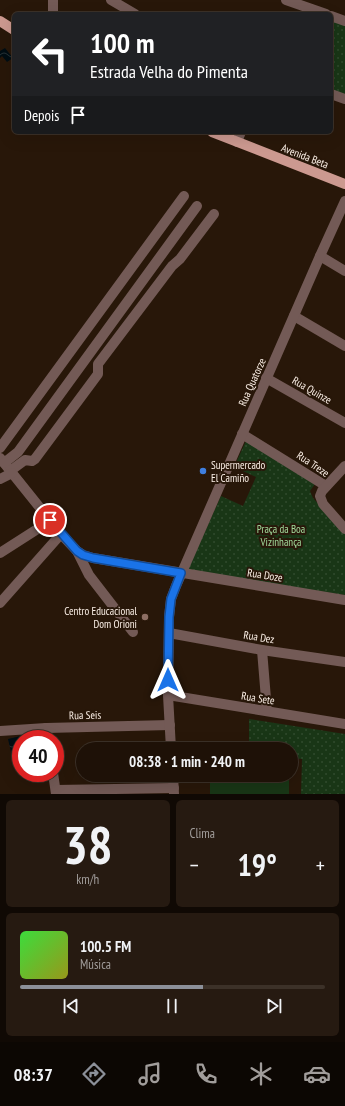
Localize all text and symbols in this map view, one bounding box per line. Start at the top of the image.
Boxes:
text: 100 m [90,24,154,61]
icon: left [24,28,76,80]
text: Estrada Velha do Pimenta [90,60,248,83]
icon: arrive [67,104,89,126]
text: Depois [24,106,59,125]
street label: Avenida Beta [279,141,331,171]
street label: Rua Quatorze [235,355,269,408]
street label: Rua Quinze [290,373,335,407]
street label: Rua Treze [294,448,332,480]
place label: Supermercado El Camiño [211,458,266,485]
marker: Supermercado El Camiño [198,466,208,476]
pin [33,503,67,537]
icon: arrive [39,509,61,531]
park label: Praça da Boa Vizinhança [257,522,305,549]
street label: Rua Doze [246,565,284,585]
place label: Centro Educacional Dom Orioni [64,604,137,631]
marker: Centro Educacional Dom Orioni [140,612,150,622]
street label: Rua Dez [243,628,275,646]
position arrow [147,659,189,701]
street label: Rua Sete [240,688,276,708]
street label: Rua Seis [69,708,101,722]
speed limit sign: 40 [12,730,64,782]
text: 08:38 · 1 min · 240 m [129,752,245,771]
text: 38 [63,811,113,878]
text: Clima [190,825,215,842]
text: 19° [237,845,277,884]
text: − [190,851,199,879]
text: + [316,851,325,879]
text: km/h [76,871,99,888]
text: 100.5 FM [80,937,131,956]
text: Música [80,956,111,973]
icon: previous [60,995,82,1017]
icon: pause [161,995,183,1017]
icon: next [263,995,285,1017]
icon: directions [80,1060,108,1088]
icon: music [136,1060,164,1088]
icon: phone [192,1060,220,1088]
icon: climate [247,1060,275,1088]
icon: car [303,1060,331,1088]
text: 08:37 [14,1063,53,1086]

